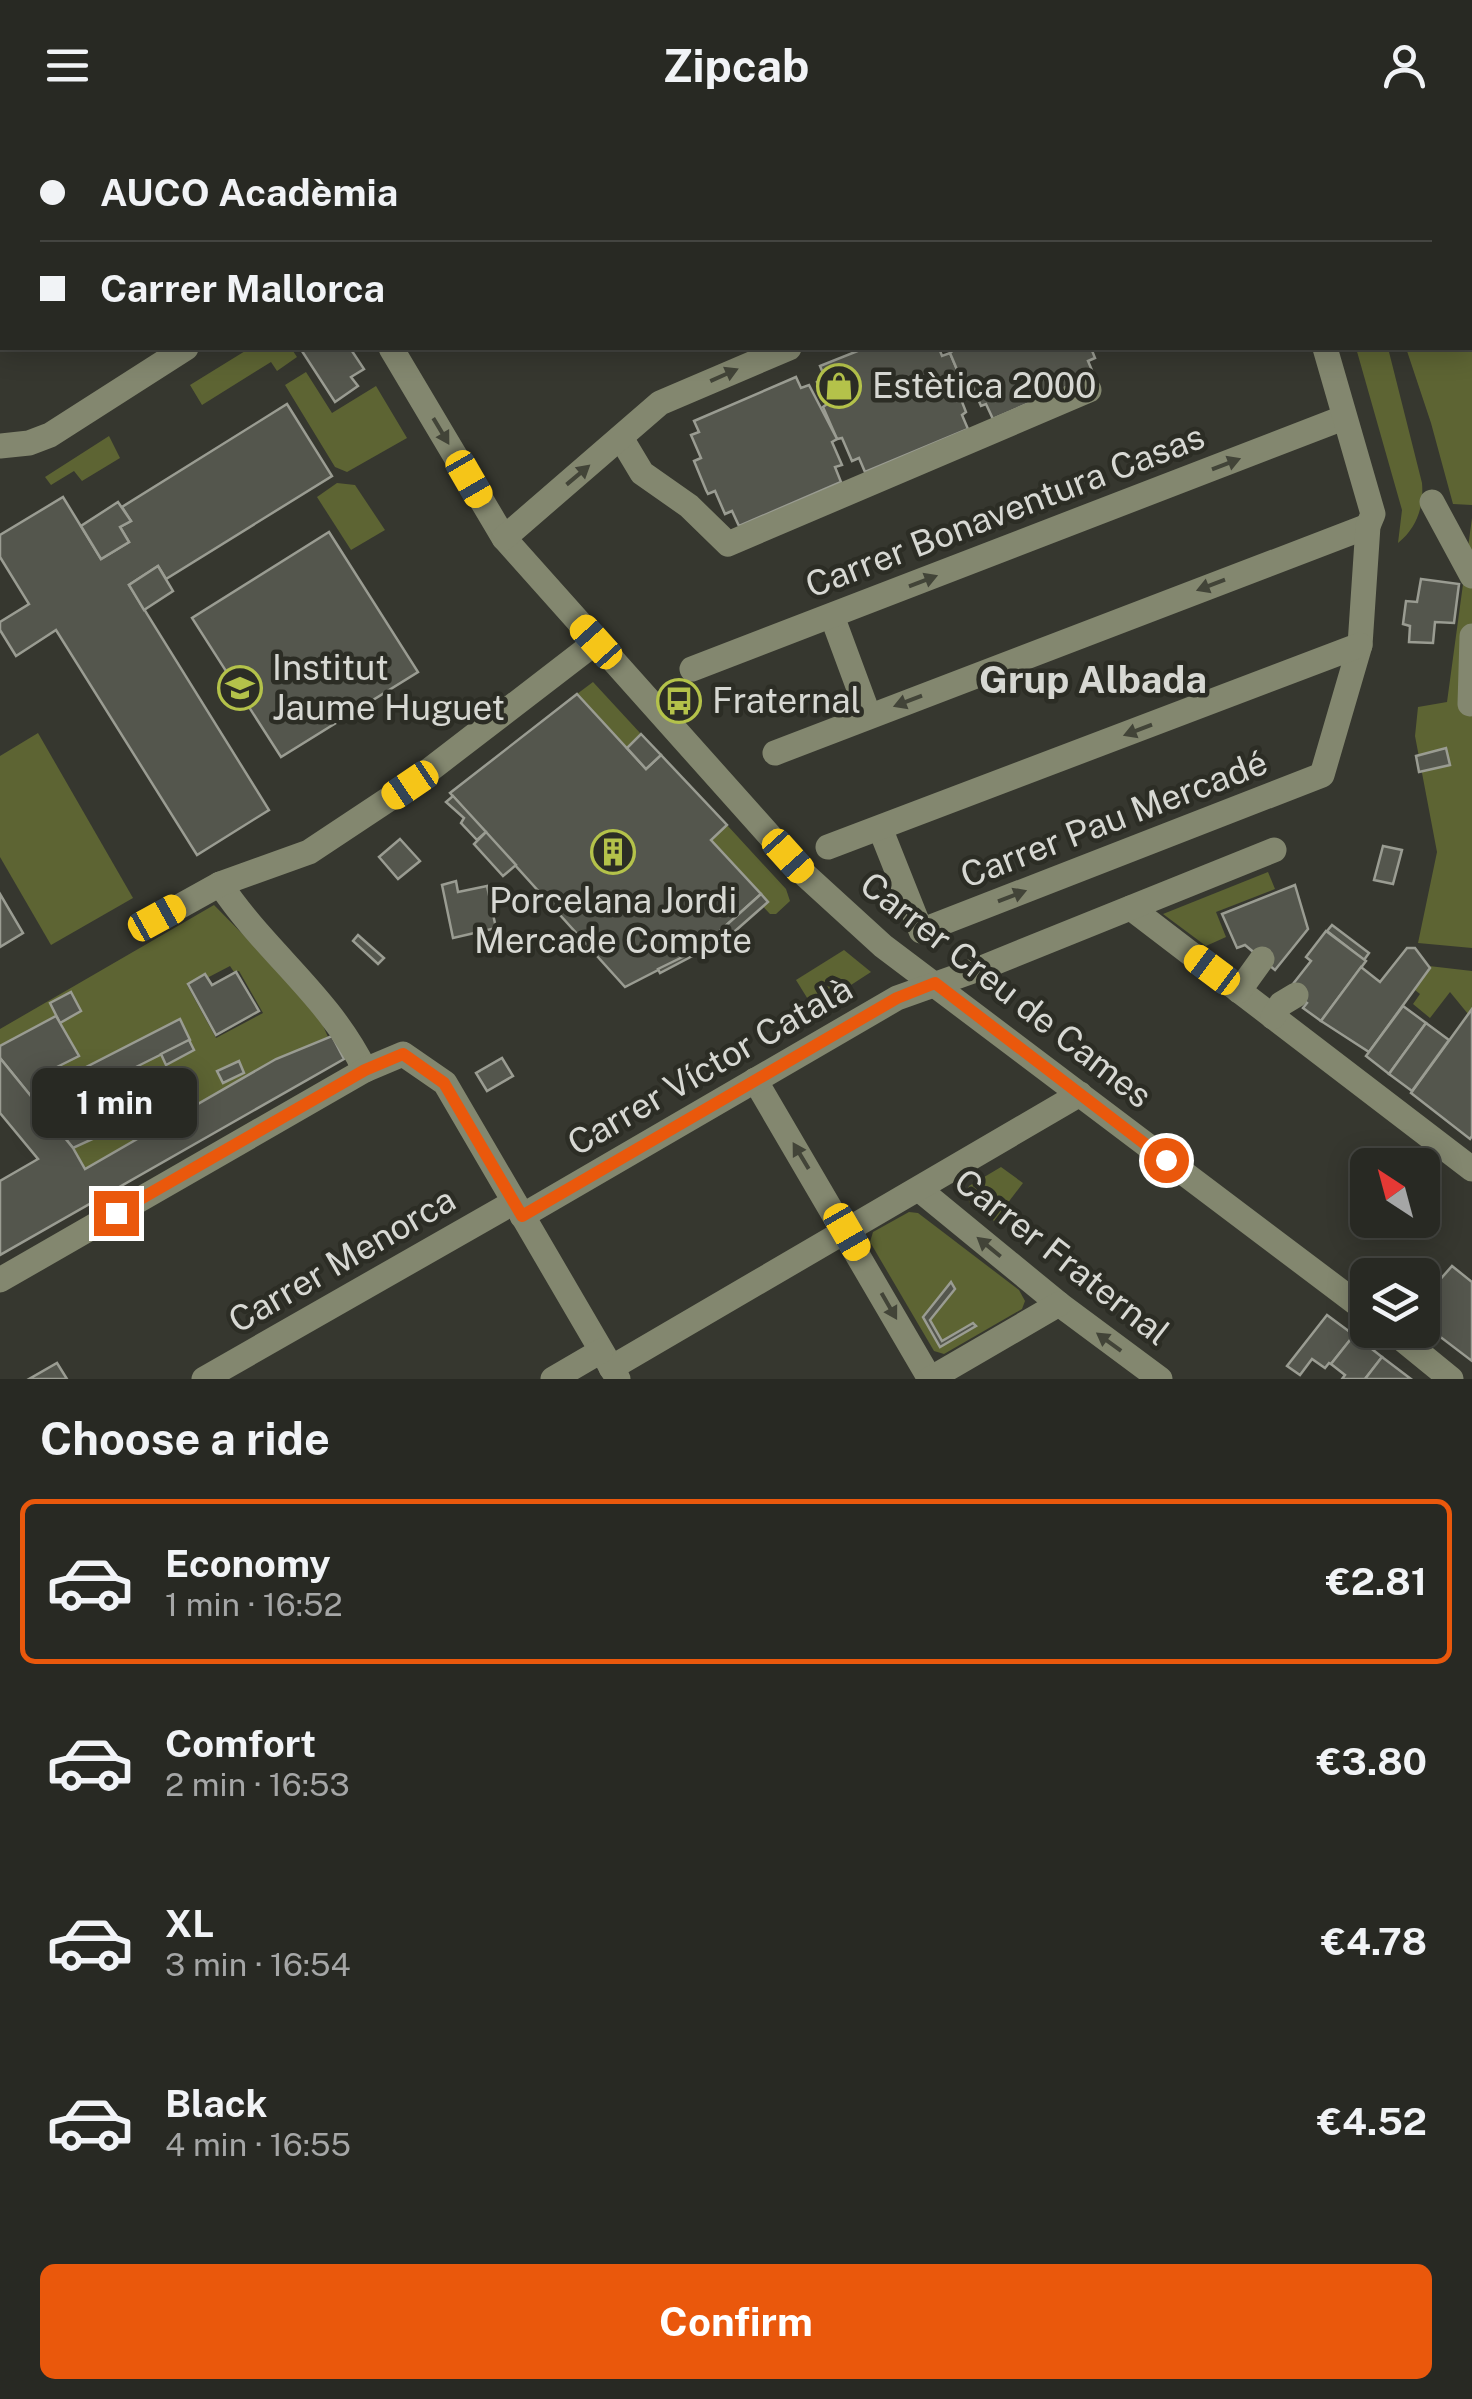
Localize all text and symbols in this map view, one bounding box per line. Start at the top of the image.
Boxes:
icon: menu [40,38,95,93]
icon: person [1377,38,1432,93]
text: Zipcab [663,39,809,92]
text: AUCO Acadèmia [100,170,398,215]
text: Carrer Mallorca [100,266,385,311]
shop icon: Estètica 2000 [816,363,862,409]
place label: Estètica 2000 [872,365,1096,406]
one-way arrow [709,367,739,383]
street label: Carrer Bonaventura Casas [800,415,1210,606]
one-way arrow [432,417,449,446]
car [441,446,497,512]
one-way arrow [1212,455,1242,471]
one-way arrow [565,464,590,486]
one-way arrow [908,573,938,588]
one-way arrow [1196,578,1226,594]
car [565,610,627,674]
place label: Institut Jaume Huguet [272,647,505,728]
district label: Grup Albada [979,657,1207,702]
school or university icon: Institut Jaume Huguet [217,665,263,711]
bus stop icon: Fraternal [656,678,702,724]
place label: Fraternal [712,680,861,721]
one-way arrow [892,694,922,709]
one-way arrow [1123,723,1153,738]
street label: Carrer Pau Mercadé [955,741,1273,896]
car [377,756,443,814]
car [757,824,819,888]
building icon: Porcelana Jordi Mercade Compte [590,829,636,875]
street label: Carrer Creu de Cames [853,863,1160,1116]
place label: Porcelana Jordi Mercade Compte [474,880,752,961]
one-way arrow [998,888,1028,903]
car [123,890,191,946]
car [1179,940,1245,1000]
street label: Carrer Víctor Català [560,967,859,1164]
callout: 1 min [34,1068,198,1138]
text: 1 min [76,1084,153,1121]
route start [1144,1138,1189,1183]
one-way arrow [793,1142,810,1170]
north arrow [1350,1148,1440,1238]
map controls [1350,1148,1440,1348]
street label: Carrer Fraternal [947,1160,1178,1353]
street label: Carrer Menorca [221,1178,462,1341]
route end [94,1191,139,1236]
car [819,1199,875,1265]
one-way arrow [977,1237,1002,1258]
button: layers [1350,1258,1440,1348]
one-way arrow [880,1291,897,1320]
one-way arrow [1096,1332,1122,1352]
text: Choose a ride [40,1412,330,1465]
icon: car [45,1537,135,1627]
text: Economy [165,1541,331,1586]
text: €2.81 [1326,1559,1427,1604]
text: 1 min · 16:52 [165,1586,343,1623]
icon: car [45,1717,135,1807]
text: Comfort [165,1721,316,1766]
text: €3.80 [1317,1739,1427,1784]
text: 2 min · 16:53 [165,1766,350,1803]
icon: car [45,1897,135,1987]
text: XL [165,1901,214,1946]
text: €4.78 [1321,1919,1427,1964]
text: 3 min · 16:54 [165,1946,351,1983]
icon: car [45,2077,135,2167]
text: Black [165,2081,268,2126]
text: €4.52 [1317,2099,1427,2144]
text: 4 min · 16:55 [165,2126,351,2163]
button: Confirm [40,2264,1432,2379]

